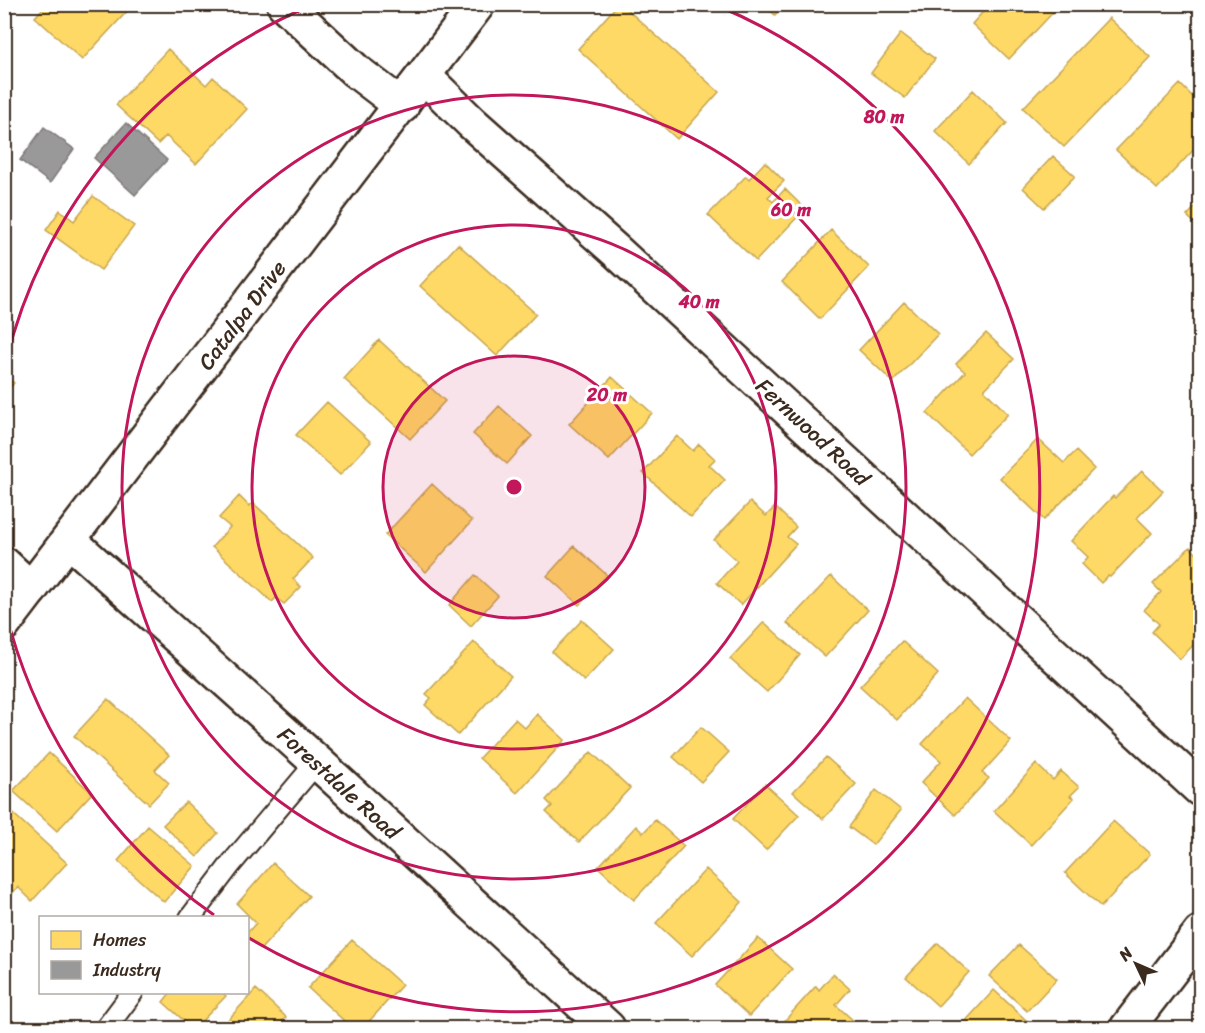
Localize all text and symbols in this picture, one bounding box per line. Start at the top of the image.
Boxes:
text: 80 m [863,101,905,133]
text: 60 m [770,194,811,226]
street label: Catalpa Drive [187,251,297,379]
text: 40 m [677,286,720,318]
street label: Fernwood Road [746,368,881,497]
text: 20 m [586,379,627,411]
centre of rings [504,477,524,497]
street label: Forestdale Road [268,716,411,850]
legend [39,916,249,994]
text: Homes [93,924,147,956]
north arrow [1106,934,1166,994]
text: N [1111,939,1140,969]
text: Industry [92,954,162,986]

